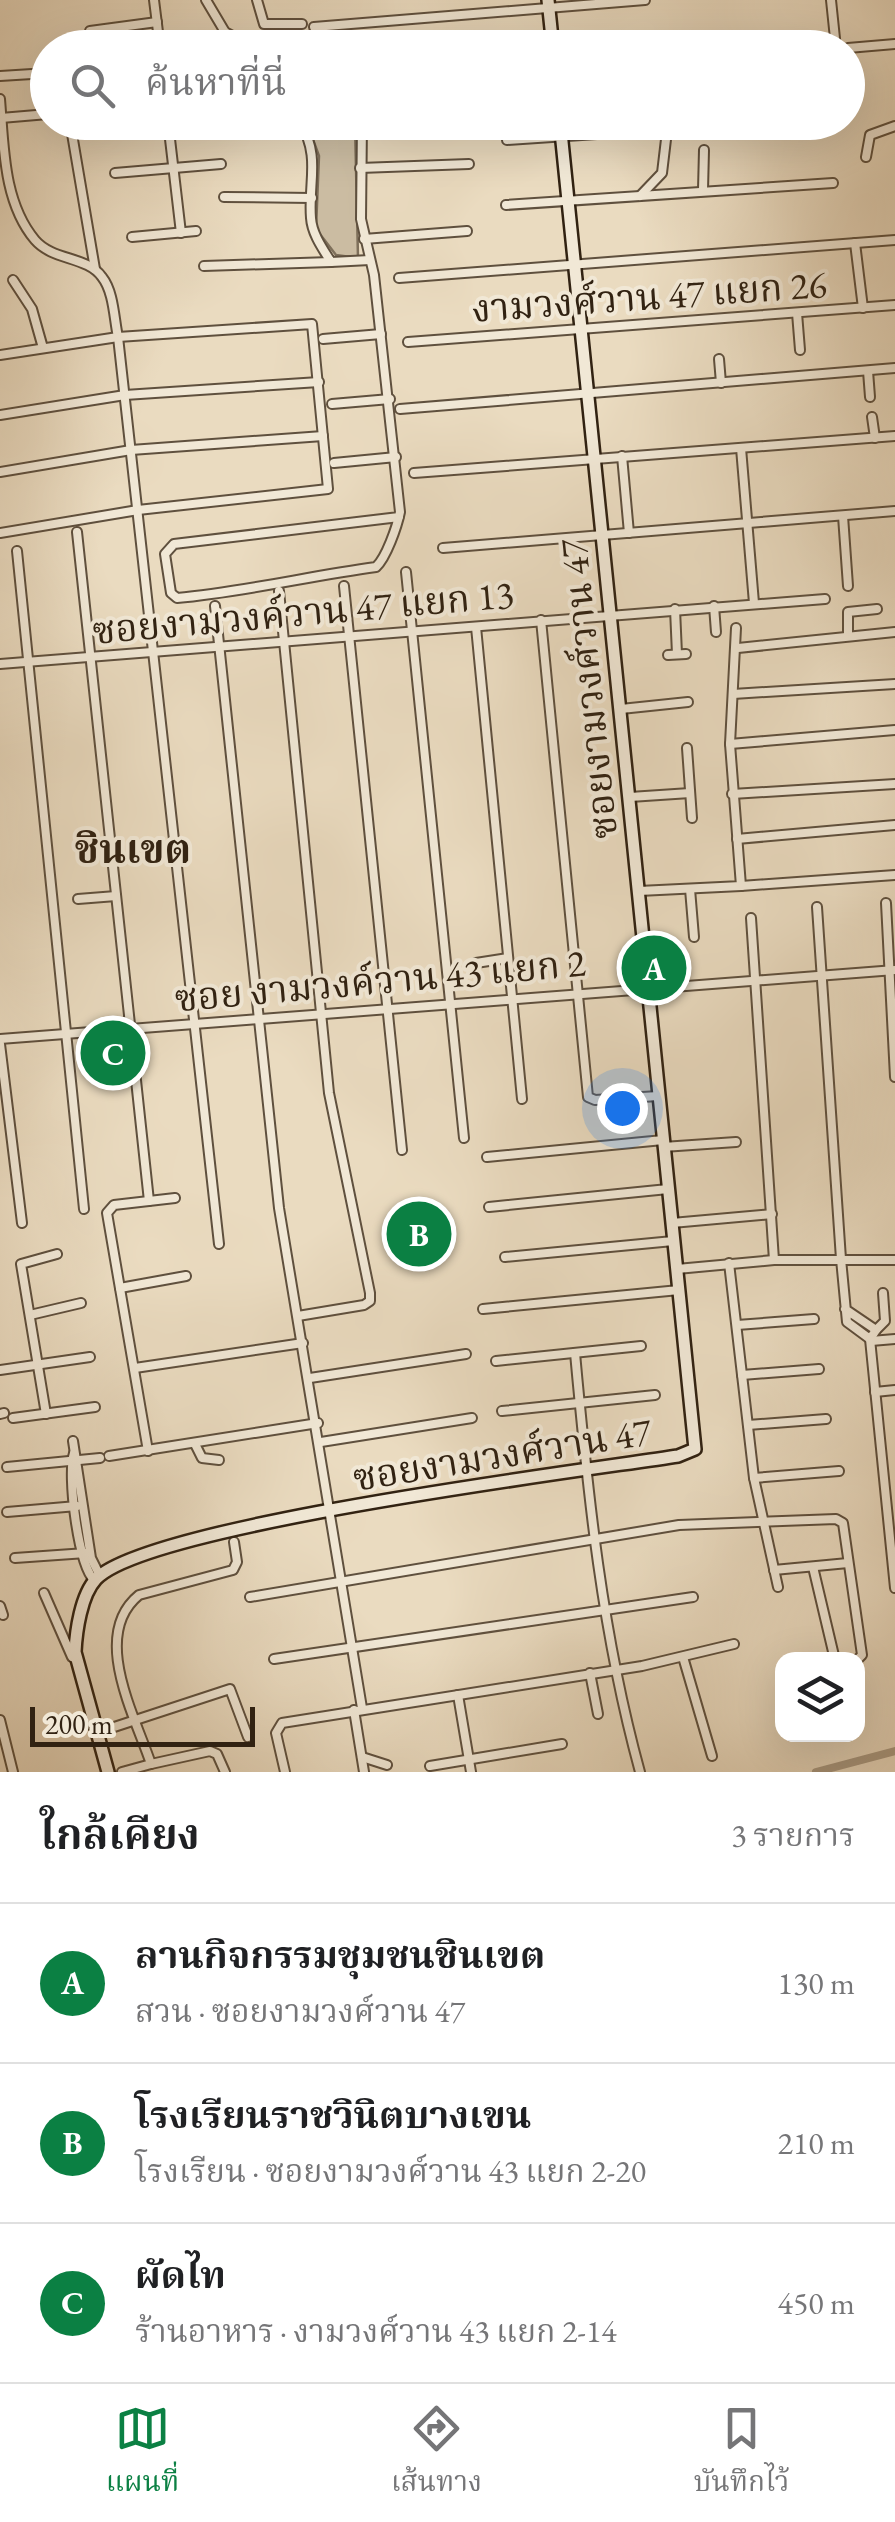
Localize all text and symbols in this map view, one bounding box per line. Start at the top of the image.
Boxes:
search box [30,30,865,140]
text: ค้นหาที่นี่ [145,57,286,106]
icon: search [65,58,120,113]
street label: งามวงศ์วาน 47 แยก 26 [470,259,828,333]
street label: ซอยงามวงศ์วาน 47 [548,536,628,841]
street label: ซอยงามวงค์วาน 47 แยก 13 [90,569,516,655]
district label: ชินเขต [75,823,191,875]
pin: A [622,930,686,1006]
street label: ซอย งามวงค์วาน 43 แยก 2 [173,938,587,1022]
pin: C [80,1016,146,1090]
your location [597,1083,648,1134]
pin: B [386,1196,452,1272]
street label: ซอยงามวงศ์วาน 47 [349,1406,655,1502]
map controls [775,1652,865,1742]
button: layers [775,1652,865,1742]
scale bar [30,1702,255,1746]
text: 200 m [45,1706,113,1742]
text: ใกล้เคียง [40,1807,200,1862]
text: 3 รายการ [731,1814,855,1856]
text: ลานกิจกรรมชุมชนชินเขต [135,1930,545,1979]
text: A [61,1962,84,2004]
text: 130 m [778,1962,855,2004]
text: สวน · ซอยงามวงศ์วาน 47 [135,1990,465,2032]
text: โรงเรียนราชวินิตบางเขน [135,2090,531,2139]
text: B [62,2122,83,2164]
text: 210 m [778,2122,855,2164]
text: โรงเรียน · ซอยงามวงศ์วาน 43 แยก 2-20 [135,2150,646,2192]
text: ผัดไท [135,2250,226,2299]
text: C [61,2282,84,2324]
text: 450 m [778,2282,855,2324]
text: ร้านอาหาร · งามวงศ์วาน 43 แยก 2-14 [135,2310,617,2352]
tab: แผนที่ [106,2401,179,2506]
tab: เส้นทาง [391,2401,482,2506]
tab: บันทึกไว้ [694,2401,789,2506]

